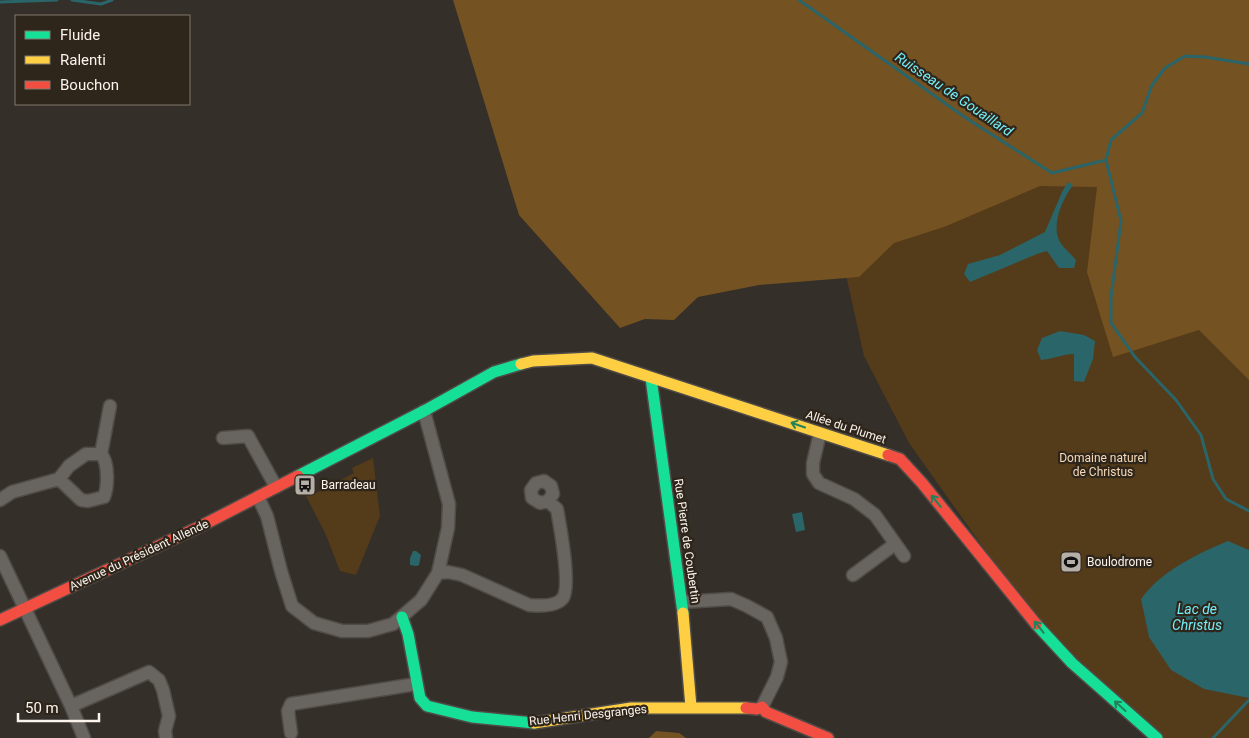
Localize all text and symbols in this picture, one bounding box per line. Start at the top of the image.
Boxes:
legend [15,15,190,105]
text: Fluide [60,26,100,44]
water label: Ruisseau de Gouaillard [892,49,1016,139]
text: Ralenti [60,51,106,69]
text: Bouchon [60,76,119,94]
street label: Allée du Plumet [804,407,888,447]
one-way arrow [791,420,806,429]
park label: Domaine naturel de Christus [1059,451,1147,479]
bus stop icon: Barradeau [293,473,317,497]
place label: Barradeau [321,478,376,492]
street label: Rue Pierre de Coubertin [671,478,703,604]
one-way arrow [931,494,942,507]
street label: Avenue du Président Allende [67,517,211,593]
sports icon: Boulodrome [1059,550,1083,574]
place label: Boulodrome [1087,555,1152,569]
water label: Lac de Christus [1172,601,1222,633]
one-way arrow [1033,620,1044,633]
scale bar [18,690,99,722]
text: 50 m [25,699,59,717]
one-way arrow [1114,700,1127,711]
street label: Rue Henri Desgranges [528,702,648,728]

